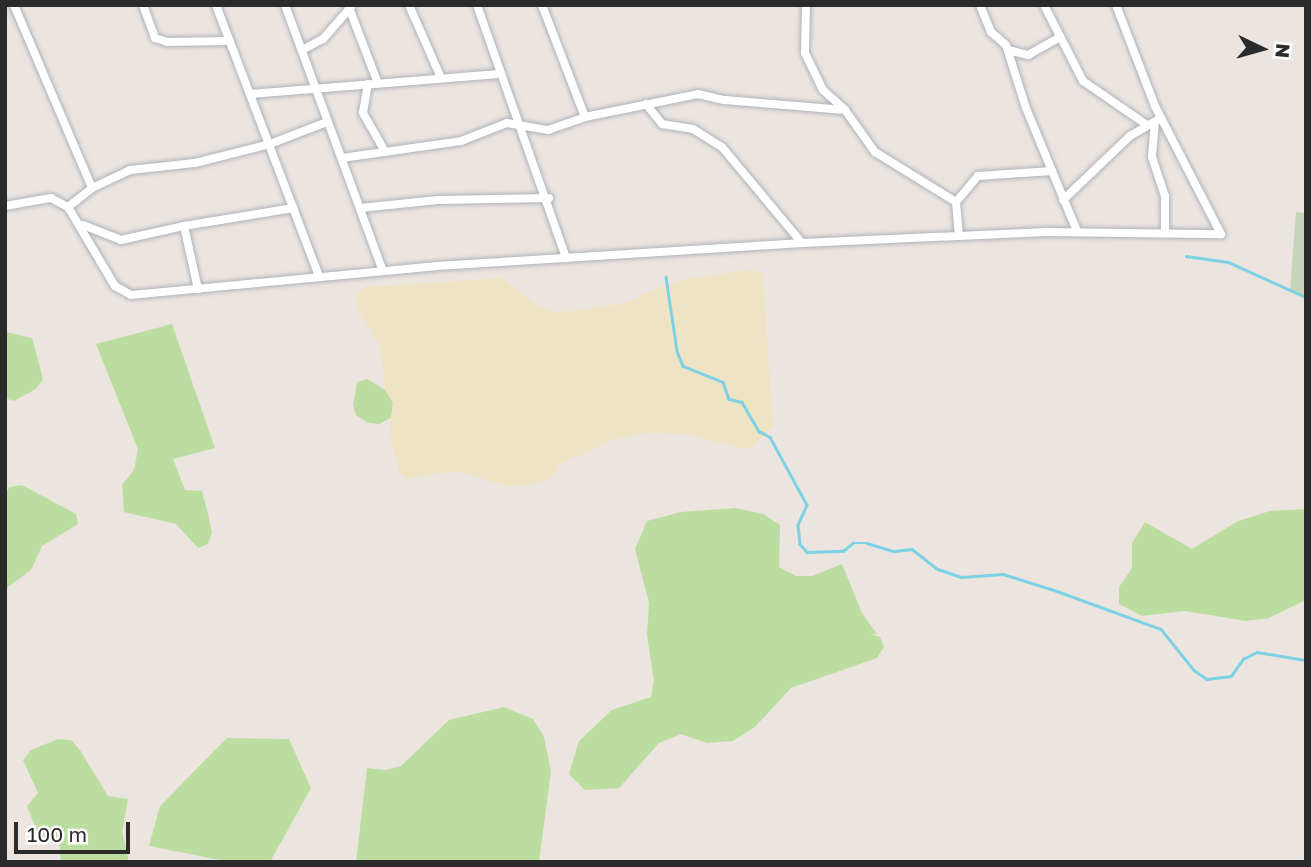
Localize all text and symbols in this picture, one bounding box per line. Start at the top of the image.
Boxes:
north arrow [1227,14,1297,84]
text: N [1271,43,1296,59]
scale bar [18,808,133,852]
text: 100 m [27,821,87,847]

